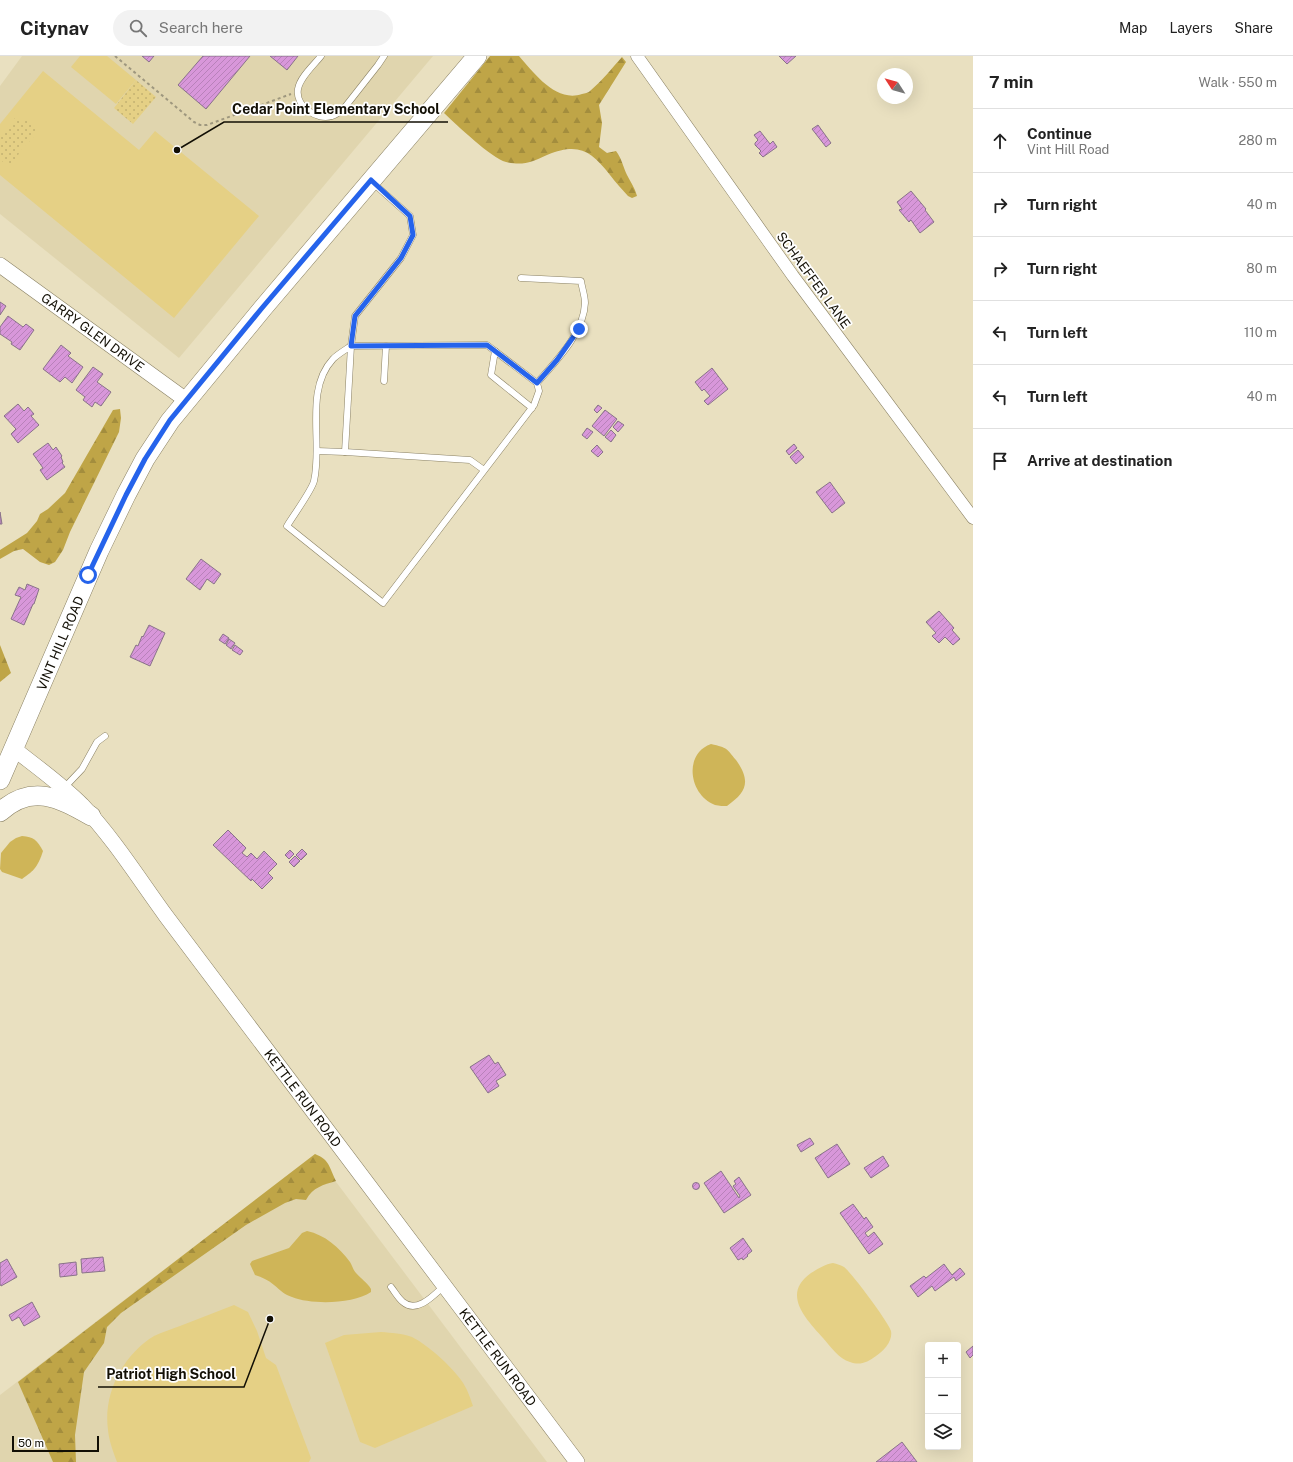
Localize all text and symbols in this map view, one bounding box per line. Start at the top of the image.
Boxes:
search box [113,10,393,46]
text: Citynav [20,17,89,39]
icon: search [127,17,149,39]
text: Search here [159,19,243,36]
text: Map [1119,20,1147,36]
text: Layers [1169,20,1213,36]
text: Share [1235,20,1273,36]
north arrow [877,68,913,104]
text: 7 min [989,72,1033,92]
text: Walk · 550 m [1199,75,1277,90]
callout: Cedar Point Elementary School [224,96,448,122]
text: Cedar Point Elementary School [232,101,440,117]
text: Continue [1027,125,1092,142]
icon: ahead [989,130,1011,152]
text: 280 m [1239,133,1277,148]
text: Vint Hill Road [1027,142,1109,157]
icon: right [989,194,1011,216]
text: Turn right [1027,196,1097,213]
text: 40 m [1246,197,1277,212]
street label: SCHAEFFER LANE [774,229,854,331]
icon: right [989,258,1011,280]
text: Turn right [1027,260,1097,277]
text: 80 m [1246,261,1277,276]
street label: GARRY GLEN DRIVE [38,290,147,375]
route end [570,320,588,338]
icon: left [989,322,1011,344]
text: Turn left [1027,324,1088,341]
text: 110 m [1244,325,1277,340]
icon: left [989,386,1011,408]
text: Turn left [1027,388,1088,405]
text: 40 m [1246,389,1277,404]
icon: arrive [989,450,1011,472]
text: Arrive at destination [1027,452,1172,469]
route start [79,566,97,584]
street label: VINT HILL ROAD [34,594,87,693]
street label: KETTLE RUN ROAD [261,1047,344,1150]
street label: KETTLE RUN ROAD [456,1306,539,1409]
map controls [925,1342,961,1450]
button: + [925,1342,961,1378]
callout: Patriot High School [98,1361,244,1387]
text: Patriot High School [106,1366,236,1382]
button: − [925,1378,961,1414]
button: layers [925,1414,961,1450]
scale bar [12,1434,99,1453]
text: 50 m [18,1437,44,1449]

